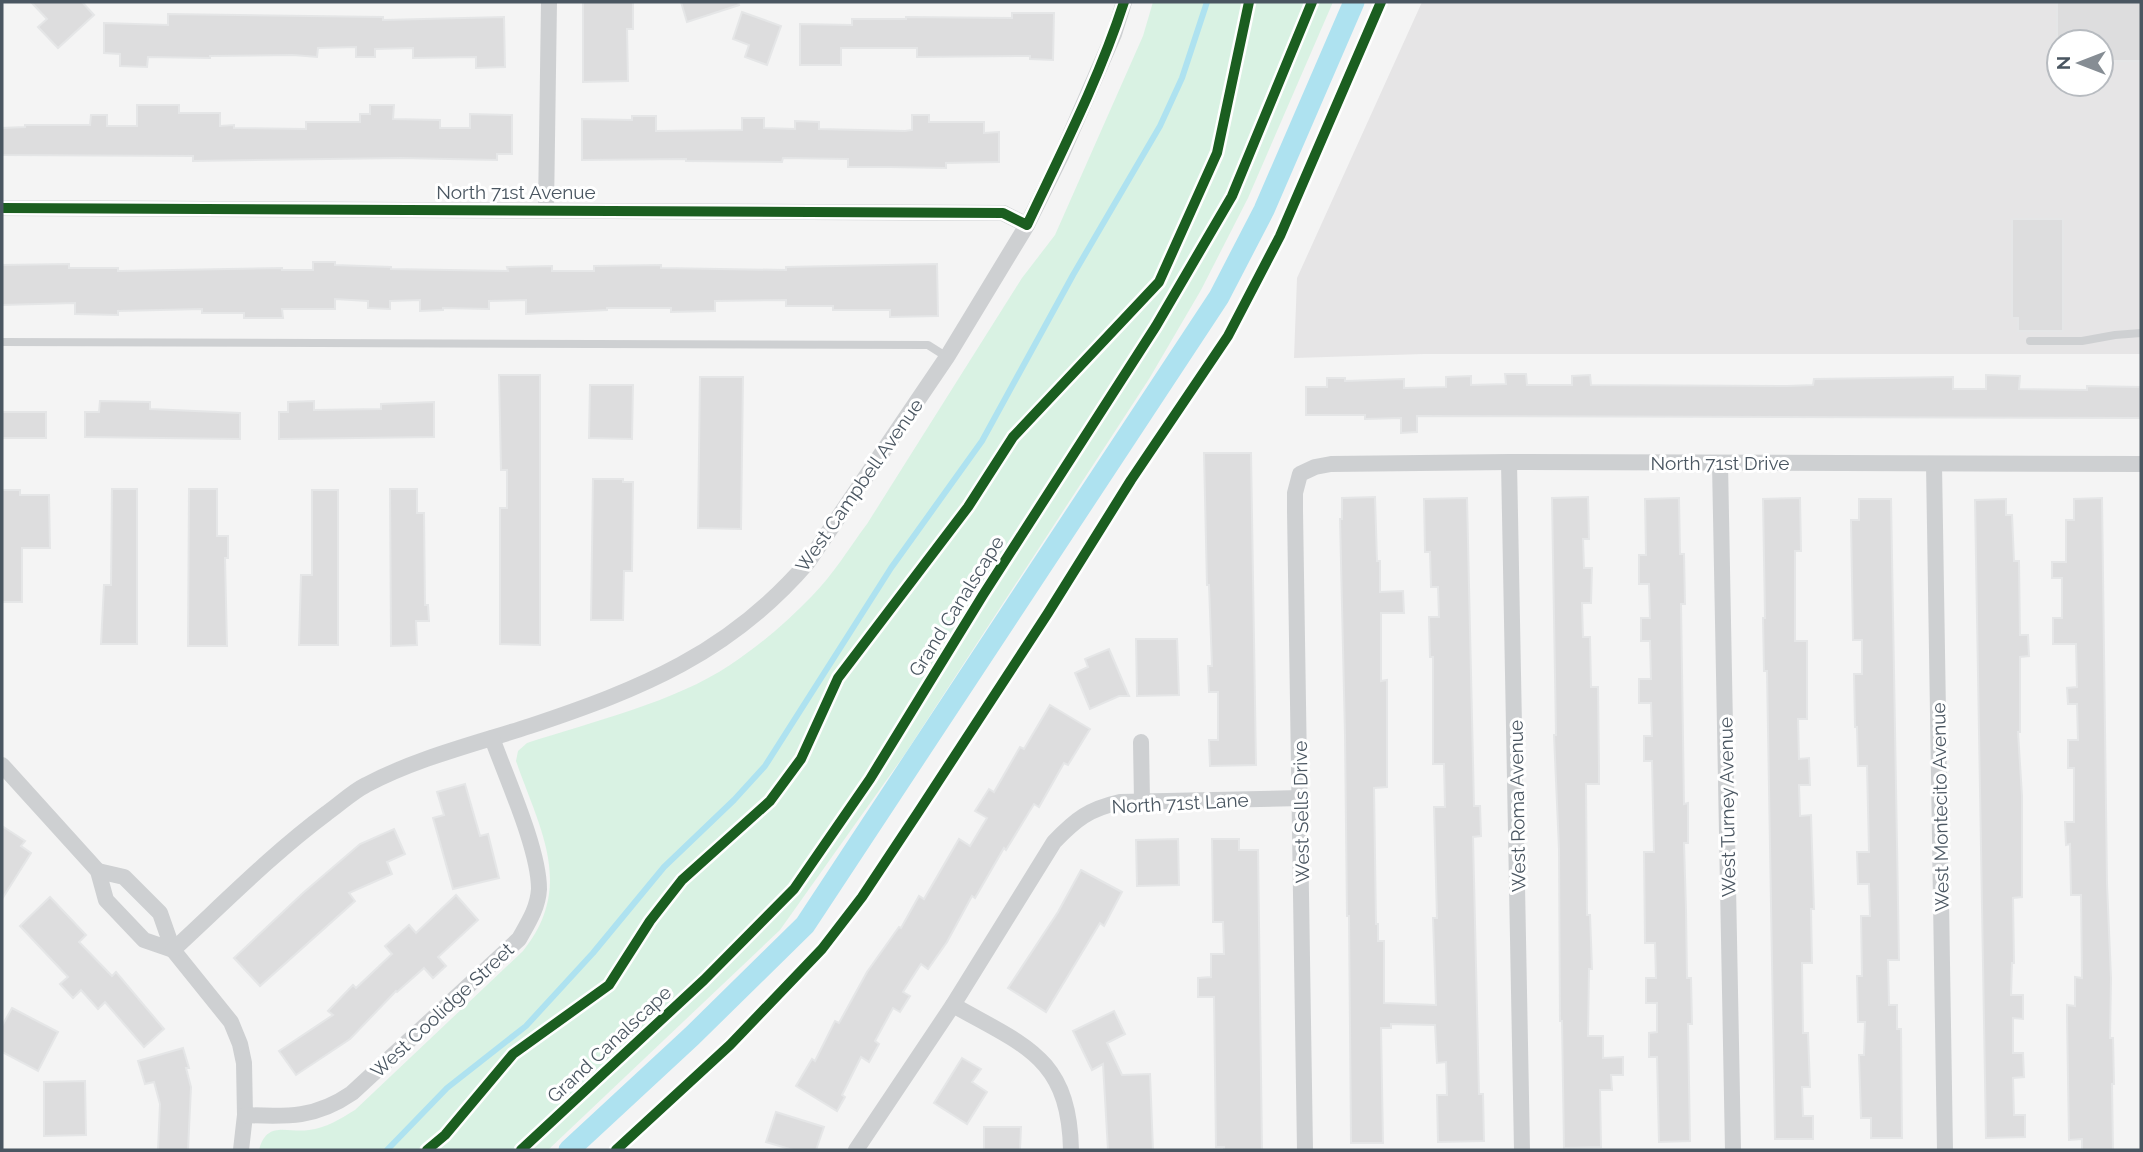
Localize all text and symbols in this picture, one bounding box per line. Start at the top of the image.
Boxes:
north arrow [2045,28,2115,98]
text: N [2052,56,2074,70]
street label: North 71st Avenue [436,181,596,203]
street label: West Campbell Avenue [791,394,927,576]
street label: North 71st Drive [1651,452,1789,474]
street label: Grand Canalscape [904,532,1008,680]
street label: West Montecito Avenue [1927,702,1953,912]
street label: West Turney Avenue [1714,717,1740,897]
street label: West Roma Avenue [1504,720,1530,892]
street label: West Sells Drive [1289,741,1313,883]
street label: North 71st Lane [1111,788,1249,818]
street label: West Coolidge Street [366,938,518,1082]
street label: Grand Canalscape [543,981,675,1107]

